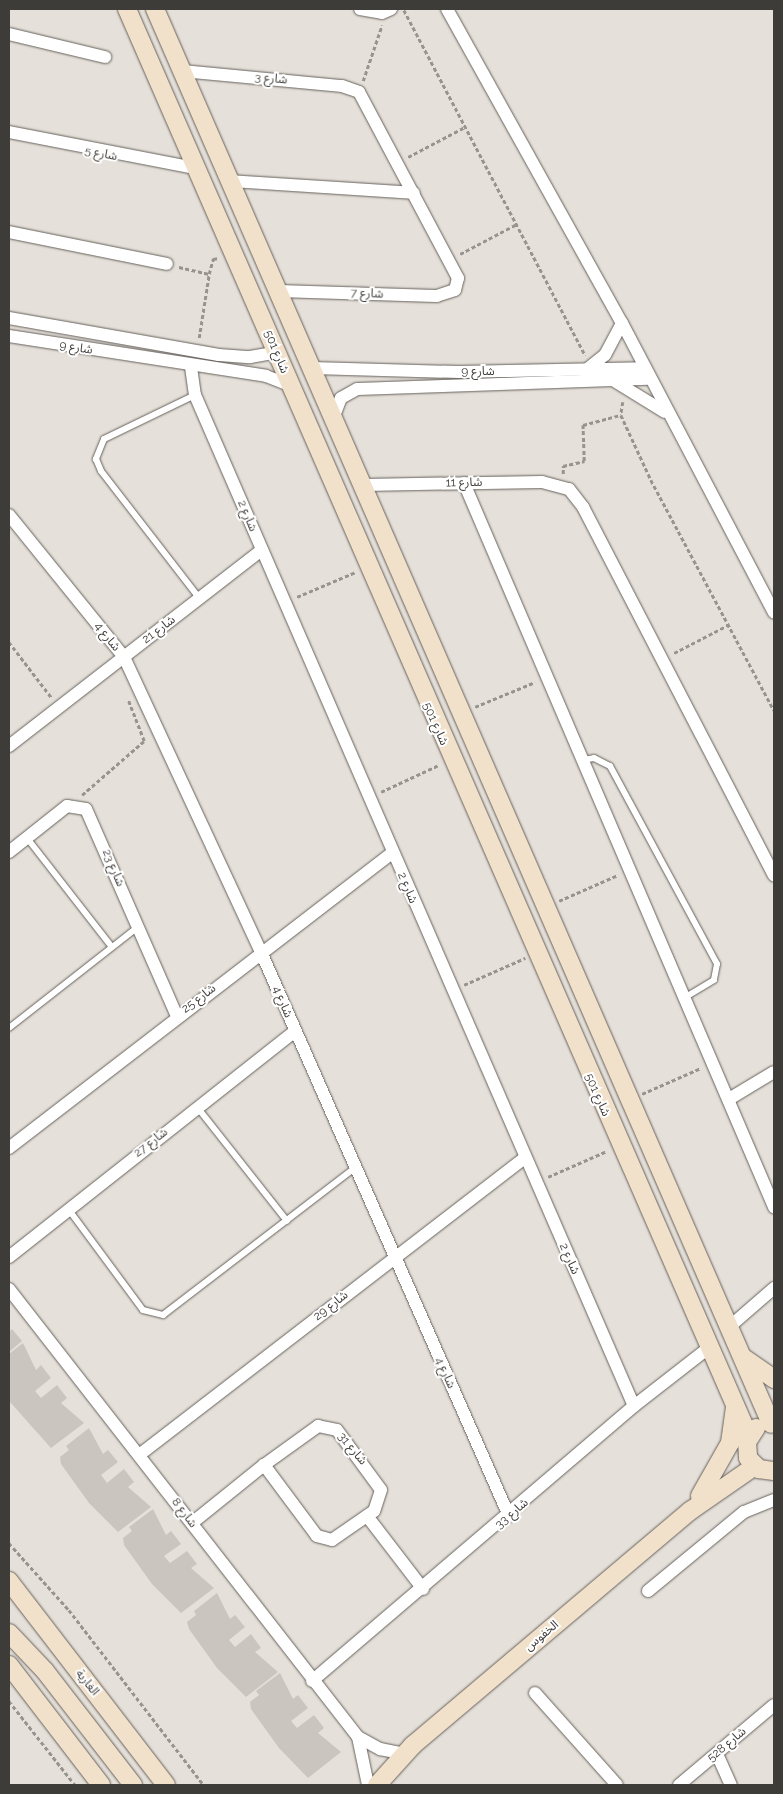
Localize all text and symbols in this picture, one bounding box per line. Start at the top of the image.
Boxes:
street label: شارع 3 [254,70,288,88]
street label: شارع 5 [83,144,119,164]
street label: شارع 7 [350,286,384,302]
street label: شارع 501 [260,328,292,376]
street label: شارع 9 [58,338,94,358]
street label: شارع 9 [461,365,495,379]
street label: شارع 11 [446,475,482,491]
street label: شارع 2 [234,498,260,534]
street label: شارع 21 [140,613,178,647]
street label: شارع 4 [91,620,123,654]
street label: شارع 501 [419,700,451,748]
street label: شارع 23 [99,847,127,889]
street label: شارع 2 [394,870,420,906]
street label: شارع 25 [179,981,219,1017]
street label: شارع 4 [269,984,295,1020]
street label: شارع 501 [581,1071,613,1119]
street label: شارع 27 [131,1125,171,1161]
street label: شارع 2 [556,1241,582,1277]
street label: شارع 29 [311,1288,351,1324]
street label: شارع 4 [432,1355,458,1391]
street label: شارع 31 [334,1430,370,1468]
street label: شارع 8 [168,1495,200,1531]
street label: شارع 33 [492,1496,532,1532]
street label: الخفوس [522,1618,562,1654]
street label: الغارية [72,1667,102,1699]
street label: شارع 528 [705,1725,749,1765]

